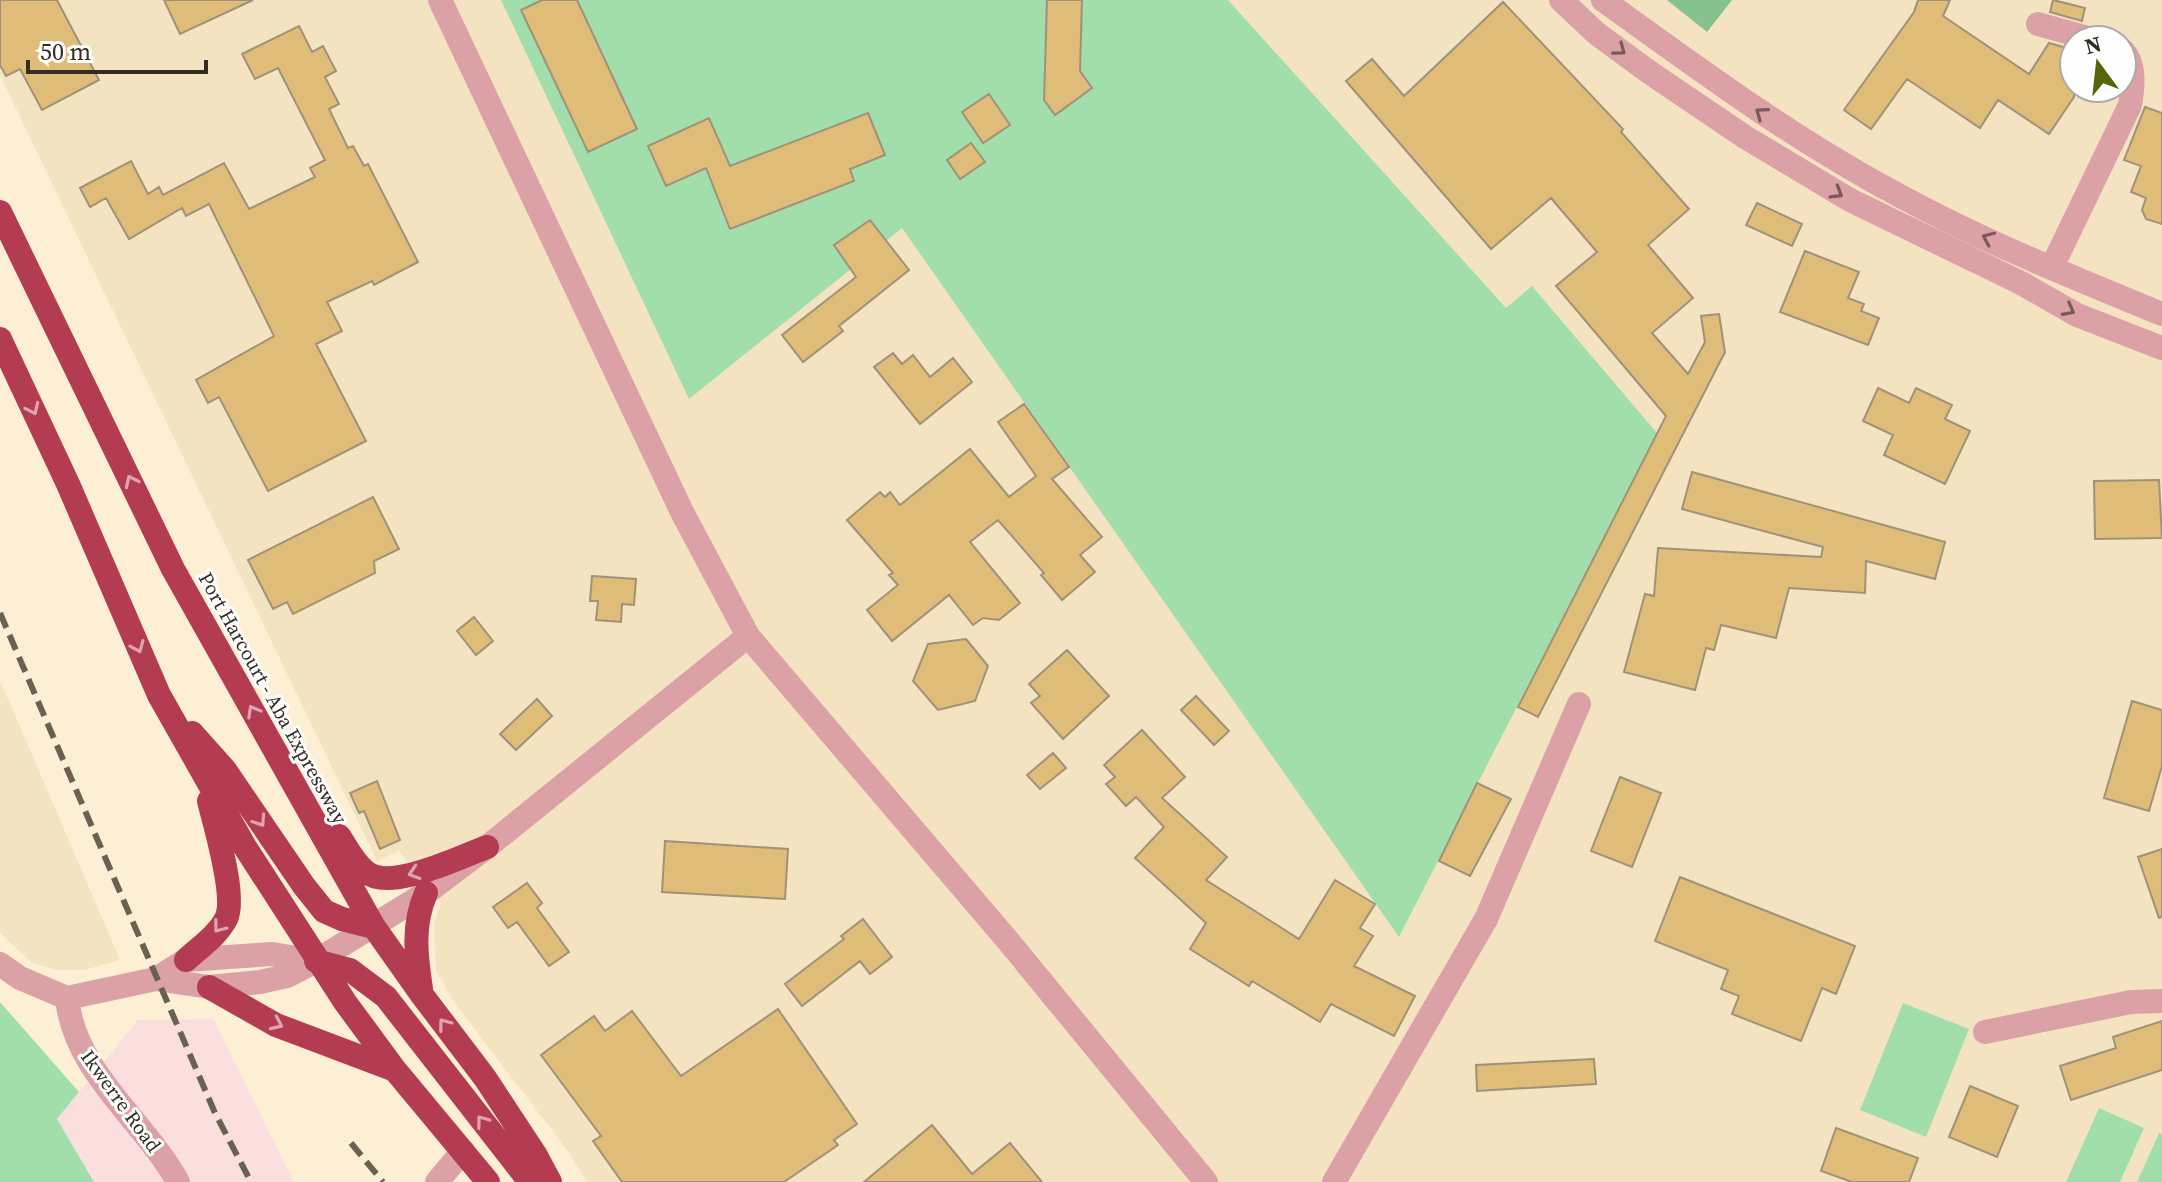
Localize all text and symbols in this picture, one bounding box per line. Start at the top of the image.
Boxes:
scale bar [28,24,206,74]
north arrow [2058,24,2138,104]
text: N [2081,28,2104,61]
text: 50 m [40,35,91,68]
one-way arrow [1611,41,1626,55]
one-way arrow [1755,108,1769,122]
one-way arrow [1828,183,1843,198]
one-way arrow [1981,232,1996,248]
one-way arrow [2061,300,2075,316]
one-way arrow [23,401,39,416]
one-way arrow [125,475,140,490]
street label: Port Harcourt - Aba Expressway [192,567,354,829]
one-way arrow [129,639,145,653]
one-way arrow [247,705,262,719]
one-way arrow [250,812,265,826]
one-way arrow [408,864,421,880]
one-way arrow [214,918,228,933]
one-way arrow [269,1014,284,1030]
one-way arrow [440,1019,454,1033]
street label: Ikwerre Road [74,1044,168,1158]
one-way arrow [477,1115,491,1130]

